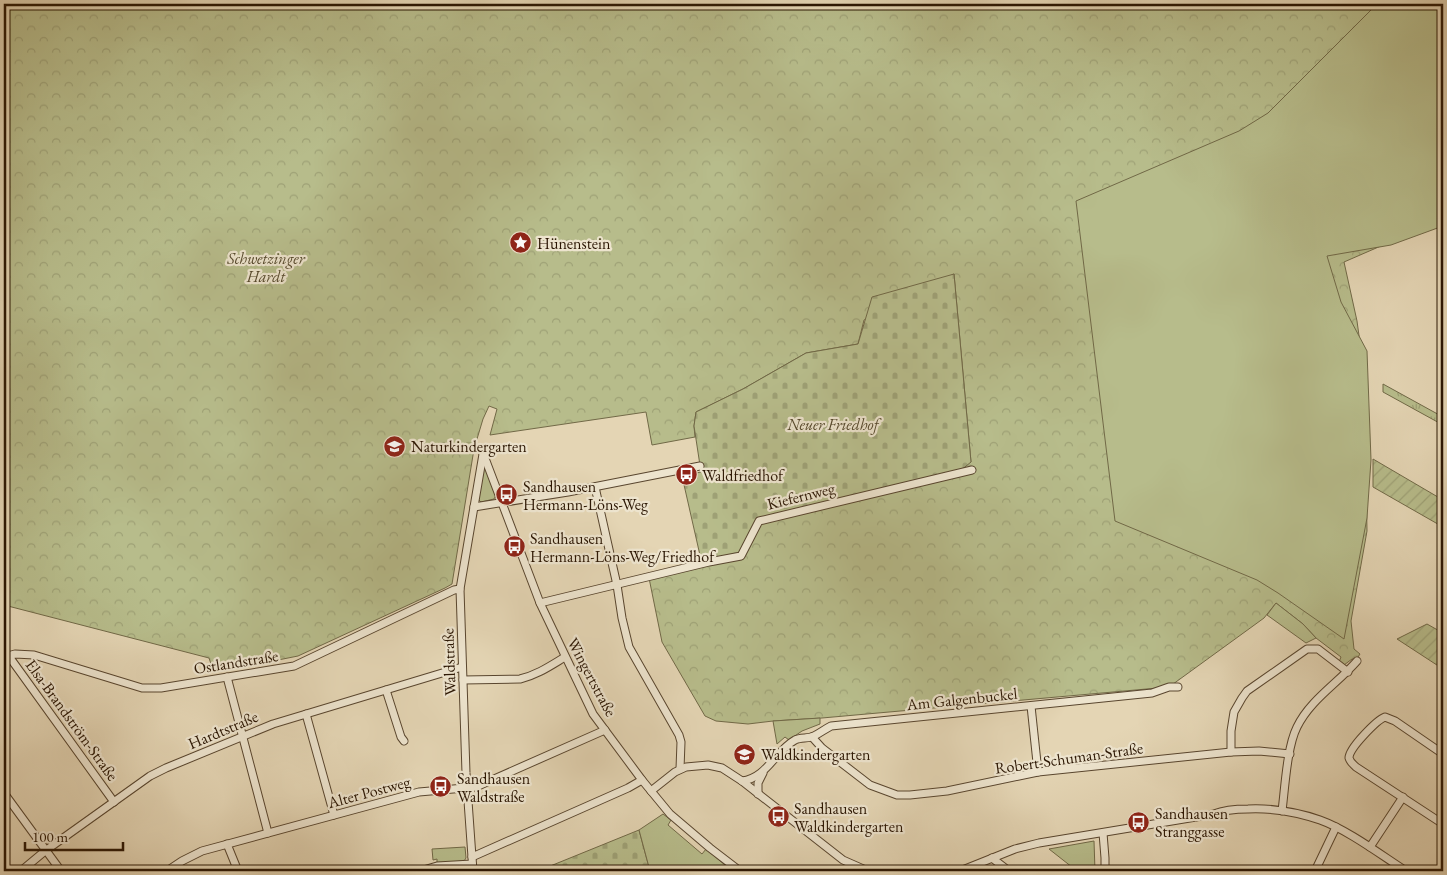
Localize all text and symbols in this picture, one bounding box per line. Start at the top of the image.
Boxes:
place icon: Hünenstein [509,231,533,255]
place label: Hünenstein [537,233,611,254]
park label: Schwetzinger Hardt [226,248,306,287]
park label: Neuer Friedhof [786,414,883,435]
school or university icon: Naturkindergarten [383,434,407,458]
place label: Naturkindergarten [411,436,527,457]
bus stop icon: Waldfriedhof [674,463,698,487]
place label: Waldfriedhof [702,465,785,486]
place label: Sandhausen Hermann-Löns-Weg [523,476,649,515]
street label: Kiefernweg [765,477,838,515]
bus stop icon: Sandhausen Hermann-Löns-Weg [495,483,519,507]
place label: Sandhausen Hermann-Löns-Weg/Friedhof [530,528,716,567]
bus stop icon: Sandhausen Hermann-Löns-Weg/Friedhof [502,535,526,559]
street label: Waldstraße [437,628,461,696]
street label: Wingertstraße [562,634,622,720]
street label: Ostlandstraße [192,645,280,679]
street label: Elsa-Brandström-Straße [21,655,123,785]
street label: Am Galgenbuckel [905,683,1018,715]
street label: Hardtstraße [185,706,261,754]
street label: Robert-Schuman-Straße [994,737,1144,779]
school or university icon: Waldkindergarten [733,742,757,766]
place label: Waldkindergarten [761,744,871,765]
place label: Sandhausen Waldstraße [457,768,531,807]
street label: Alter Postweg [324,771,414,813]
bus stop icon: Sandhausen Waldstraße [429,775,453,799]
place label: Sandhausen Waldkindergarten [794,798,904,837]
place label: Sandhausen Stranggasse [1155,803,1229,842]
bus stop icon: Sandhausen Waldkindergarten [766,805,790,829]
bus stop icon: Sandhausen Stranggasse [1127,810,1151,834]
scale bar [25,820,122,852]
text: 100 m [32,827,69,846]

